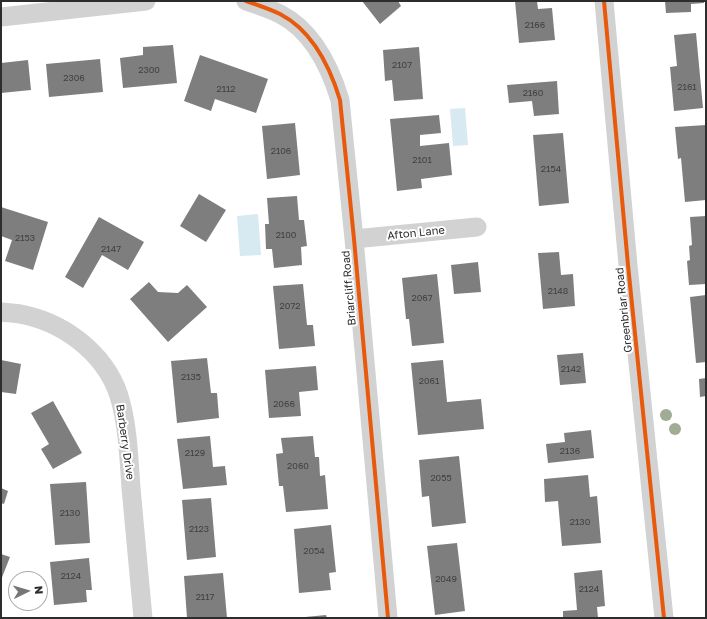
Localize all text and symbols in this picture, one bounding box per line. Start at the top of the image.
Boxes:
house number: 2166 [525,20,545,30]
house number: 2107 [392,60,412,70]
house number: 2300 [138,65,160,75]
house number: 2306 [63,73,85,83]
house number: 2161 [677,82,697,92]
house number: 2112 [216,84,236,94]
house number: 2160 [523,88,543,98]
house number: 2106 [271,146,291,156]
house number: 2101 [412,155,432,165]
house number: 2154 [541,164,561,174]
street label: Afton Lane [387,223,445,243]
house number: 2100 [276,230,296,240]
house number: 2153 [15,233,35,243]
house number: 2147 [101,244,121,254]
street label: Briarcliff Road [339,250,359,326]
street label: Greenbriar Road [613,267,635,353]
house number: 2148 [548,286,568,296]
house number: 2067 [411,293,433,303]
house number: 2072 [280,301,300,311]
house number: 2142 [561,364,581,374]
house number: 2135 [181,372,201,382]
house number: 2061 [419,376,439,386]
house number: 2066 [273,399,295,409]
street label: Barberry Drive [113,403,137,481]
house number: 2136 [560,446,580,456]
house number: 2129 [185,448,205,458]
house number: 2060 [287,461,309,471]
house number: 2055 [430,473,452,483]
house number: 2130 [60,508,80,518]
house number: 2130 [570,517,590,527]
house number: 2123 [189,524,209,534]
house number: 2054 [303,546,325,556]
north arrow [8,571,48,611]
house number: 2124 [61,571,81,581]
house number: 2049 [435,574,457,584]
house number: 2124 [579,584,599,594]
text: N [33,585,46,595]
house number: 2117 [196,592,214,602]

